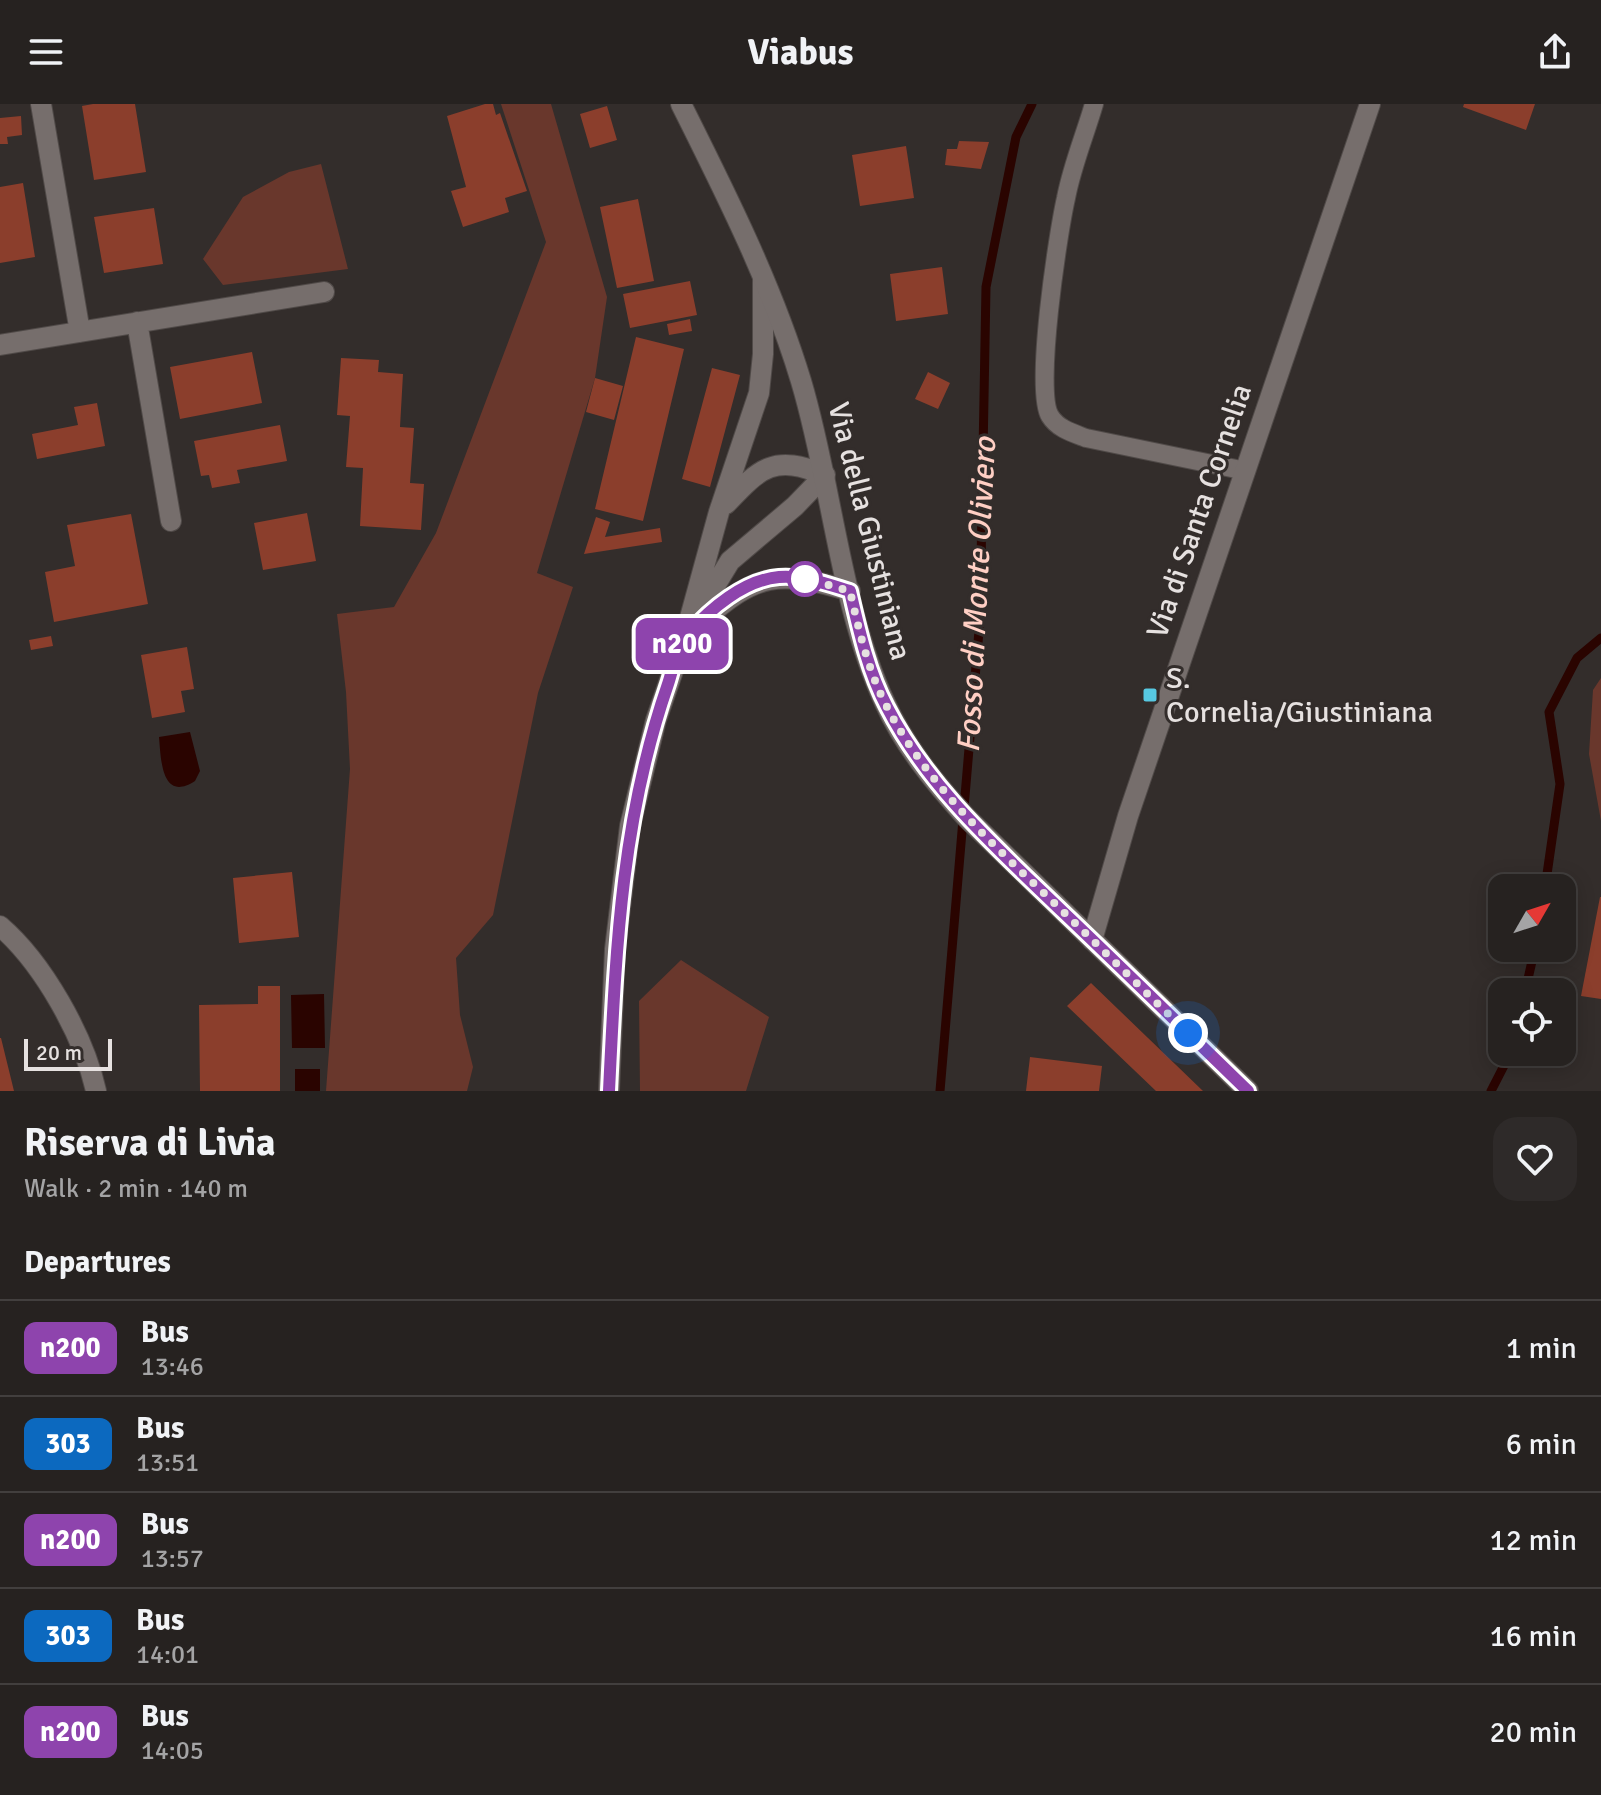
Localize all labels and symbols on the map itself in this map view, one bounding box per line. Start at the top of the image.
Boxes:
street label: Via di Santa Cornelia [1139,379,1260,643]
street label: Via della Giustiniana [820,398,919,664]
water label: Fosso di Monte Oliviero [949,435,1004,754]
unlabelled marker [788,562,822,596]
line badge: n200 [626,618,738,670]
place label: S. Cornelia/Giustiniana [1166,660,1433,731]
marker: S. Cornelia/Giustiniana [1141,686,1159,704]
north arrow [1488,874,1576,962]
your location [1168,1013,1208,1053]
scale bar [24,1035,112,1071]

